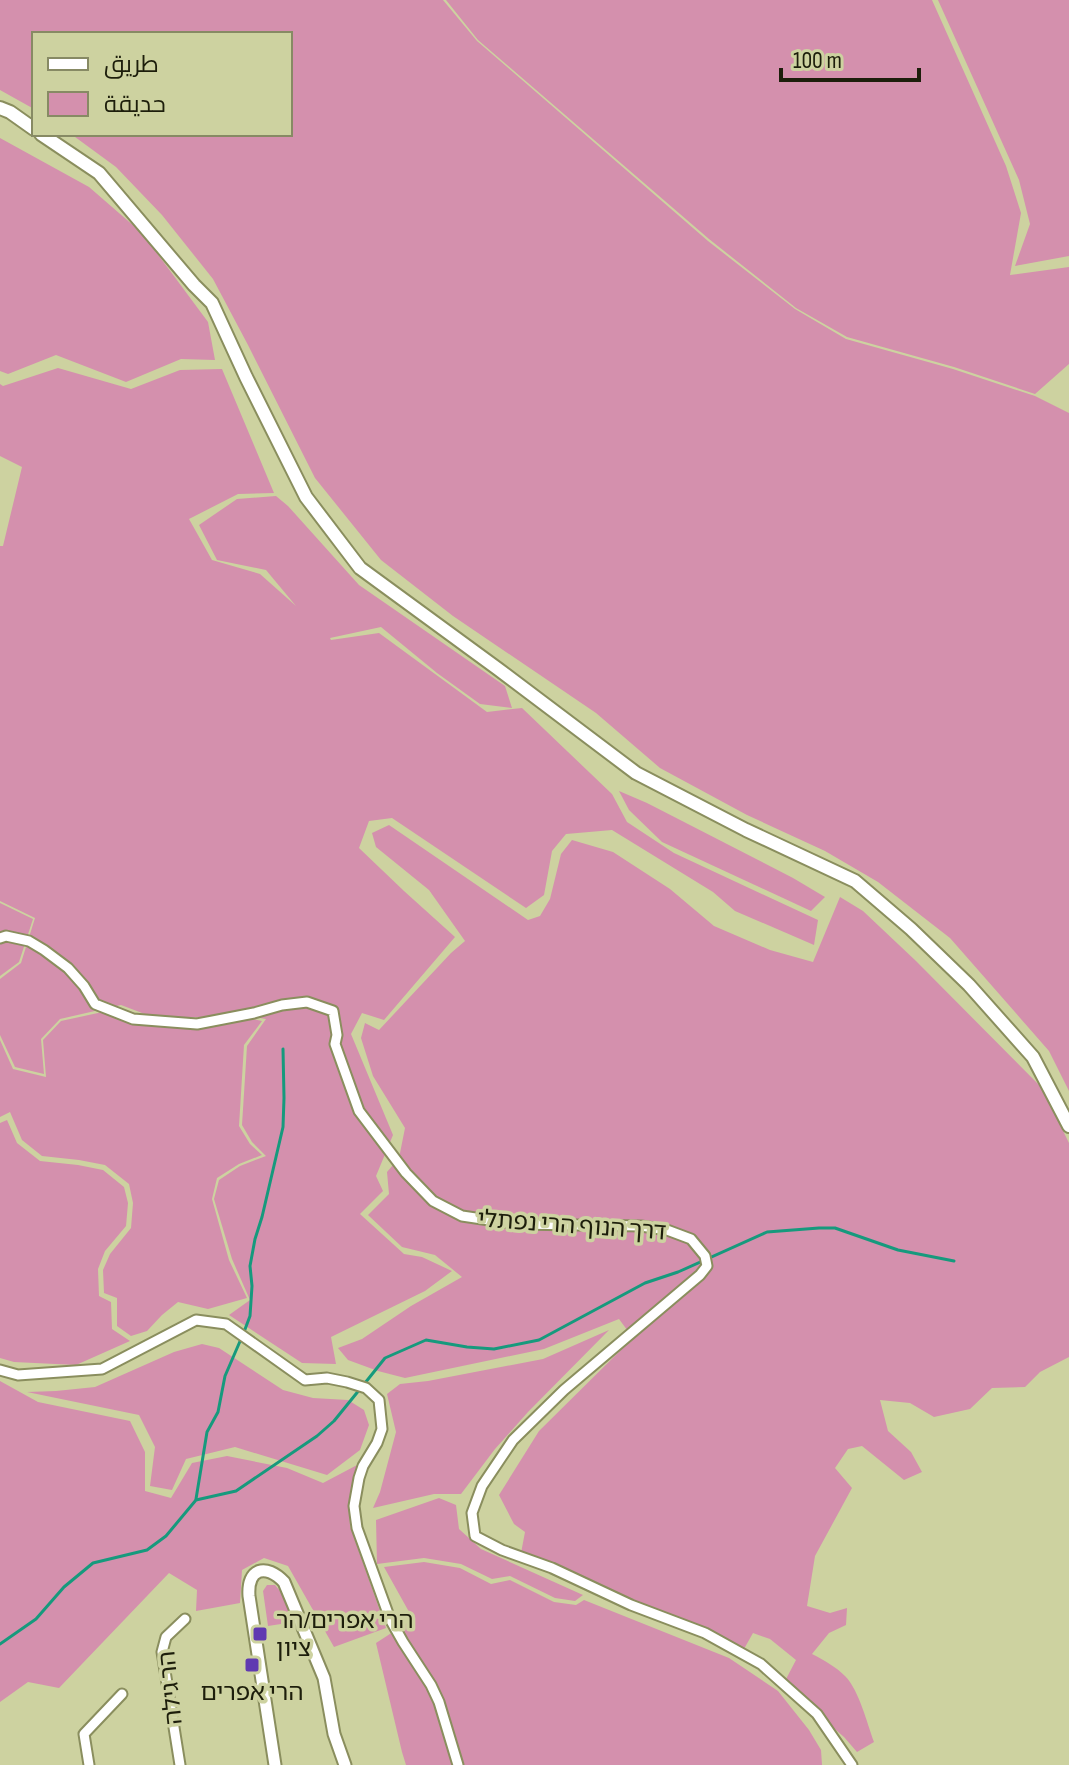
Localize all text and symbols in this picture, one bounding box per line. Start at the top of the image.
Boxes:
legend [32,32,292,136]
scale bar [781,32,919,82]
text: 100 m [793,46,842,75]
text: طريق [104,50,159,79]
text: حديقة [104,90,166,119]
street label: דרך הנוף הרי נפתלי [477,1204,667,1247]
place label: הרי אפרים/הר ציון [276,1606,414,1663]
marker: הרי אפרים/הר ציון [251,1625,269,1643]
street label: הר גילה [152,1649,189,1726]
marker: הרי אפרים [243,1656,261,1674]
place label: הרי אפרים [201,1678,303,1707]

